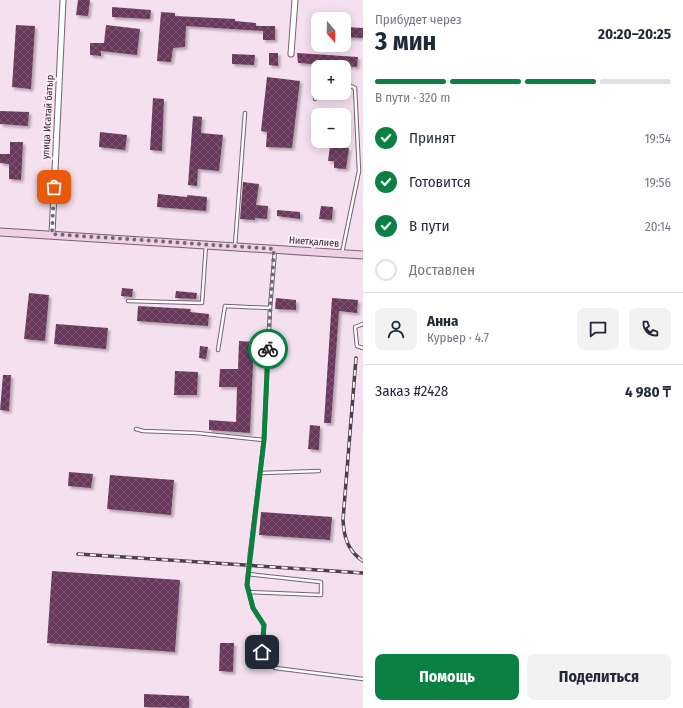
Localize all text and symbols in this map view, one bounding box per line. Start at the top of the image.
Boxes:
north arrow [311,12,351,52]
map controls [311,12,351,148]
text: Прибудет через [375,12,462,27]
text: 20:20–20:25 [598,25,671,43]
text: 3 мин [375,26,436,57]
button: + [311,60,351,100]
street label: улица Исатай батыр [40,74,56,160]
text: В пути · 320 m [375,90,450,105]
button: − [311,108,351,148]
icon: check [375,127,397,149]
text: Принят [409,129,456,147]
text: 19:54 [645,131,671,146]
pin [37,170,71,204]
icon: check [375,171,397,193]
text: Готовится [409,173,471,191]
text: 19:56 [644,175,671,190]
icon: bag [43,176,65,198]
icon: check [375,215,397,237]
text: В пути [409,217,450,235]
text: 20:14 [645,219,671,234]
street label: Ниетқалиев [288,234,340,250]
text: Доставлен [409,261,475,279]
button: person [375,308,417,350]
button: chat [577,308,619,350]
button: phone [629,308,671,350]
text: Анна [427,312,459,330]
courier [248,329,288,369]
text: Курьер · 4.7 [427,330,489,345]
icon: bike [257,338,279,360]
text: Заказ #2428 [375,382,448,400]
text: 4 980 ₸ [625,383,671,401]
pin [245,635,279,669]
icon: home [251,641,273,663]
button: Помощь [375,654,519,700]
button: Поделиться [527,654,671,700]

